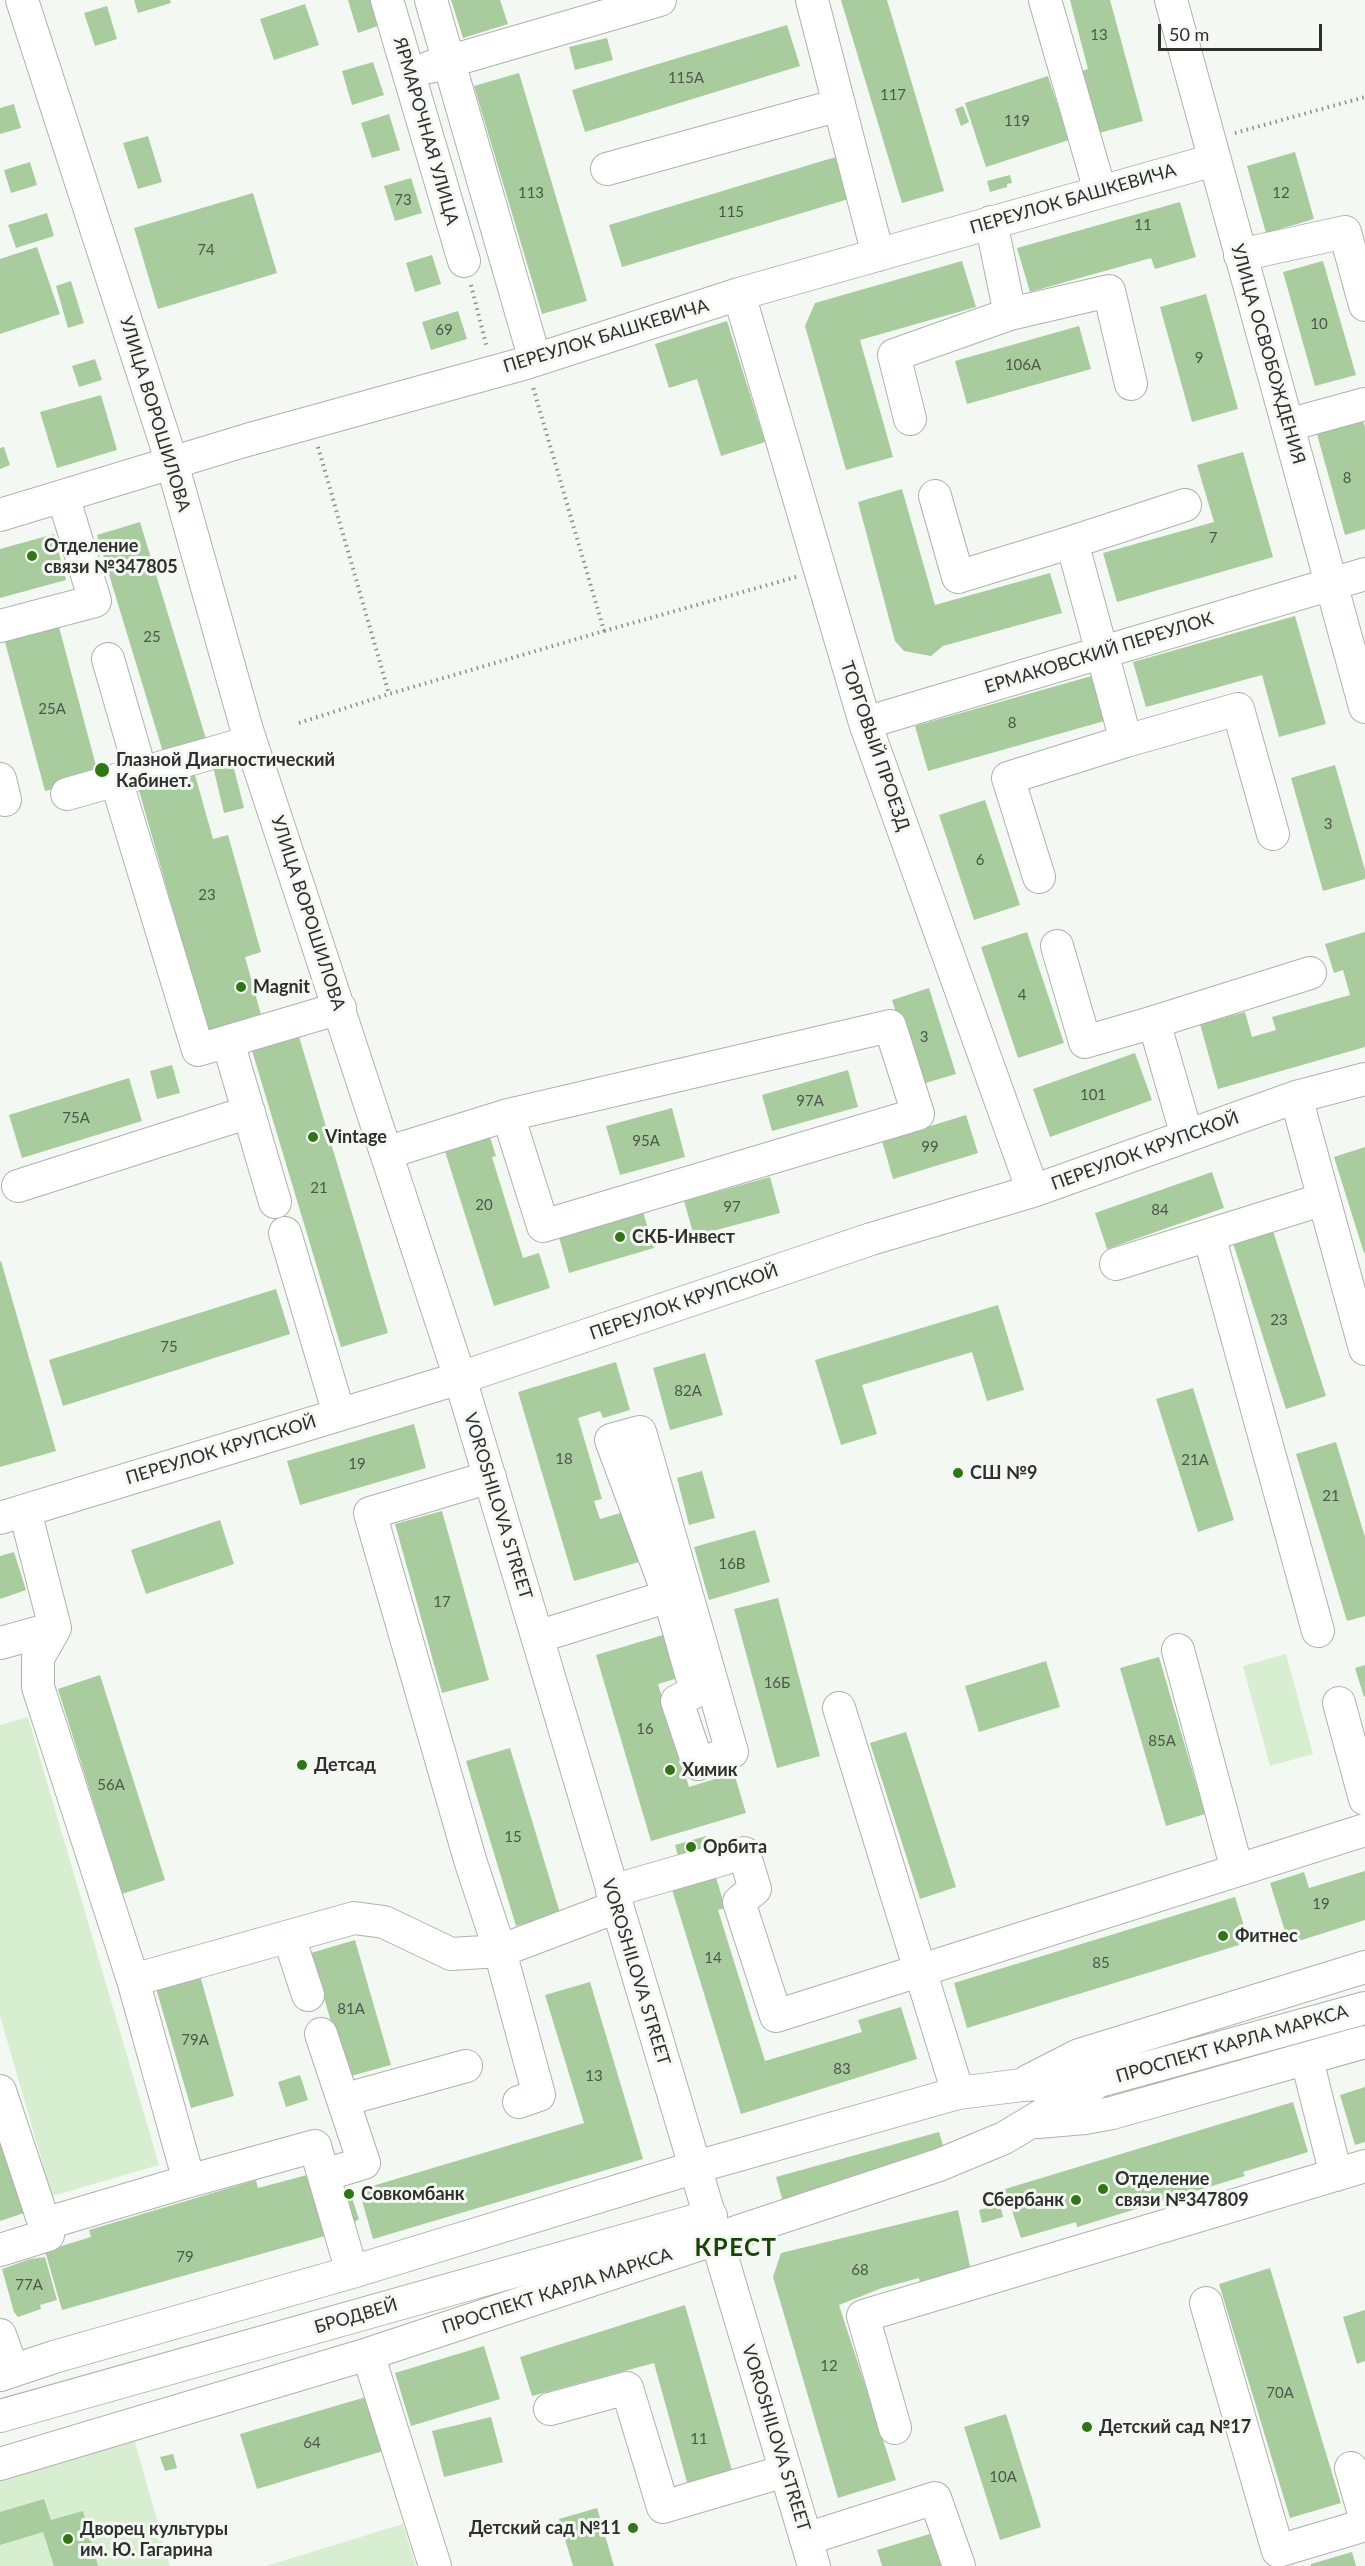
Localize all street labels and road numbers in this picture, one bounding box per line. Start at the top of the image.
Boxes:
street label: ЯРМАРОЧНАЯ УЛИЦА [389,35,463,227]
street label: ПЕРЕУЛОК БАШКЕВИЧА [967,159,1179,239]
street label: УЛИЦА ОСВОБОЖДЕНИЯ [1226,241,1310,467]
street label: ПЕРЕУЛОК БАШКЕВИЧА [501,294,711,378]
street label: УЛИЦА ВОРОШИЛОВА [115,314,195,514]
street label: ЕРМАКОВСКИЙ ПЕРЕУЛОК [982,608,1216,698]
street label: ТОРГОВЫЙ ПРОЕЗД [836,658,914,834]
street label: УЛИЦА ВОРОШИЛОВА [266,813,350,1013]
street label: ПЕРЕУЛОК КРУПСКОЙ [1048,1107,1242,1195]
street label: ПЕРЕУЛОК КРУПСКОЙ [587,1260,781,1344]
street label: VOROSHILOVA STREET [459,1410,537,1602]
street label: ПЕРЕУЛОК КРУПСКОЙ [123,1411,319,1489]
street label: VOROSHILOVA STREET [597,1876,675,2068]
street label: ПРОСПЕКТ КАРЛА МАРКСА [1113,2000,1351,2088]
street label: ПРОСПЕКТ КАРЛА МАРКСА [439,2244,675,2338]
street label: БРОДВЕЙ [312,2294,400,2338]
street label: VOROSHILOVA STREET [737,2342,815,2534]

